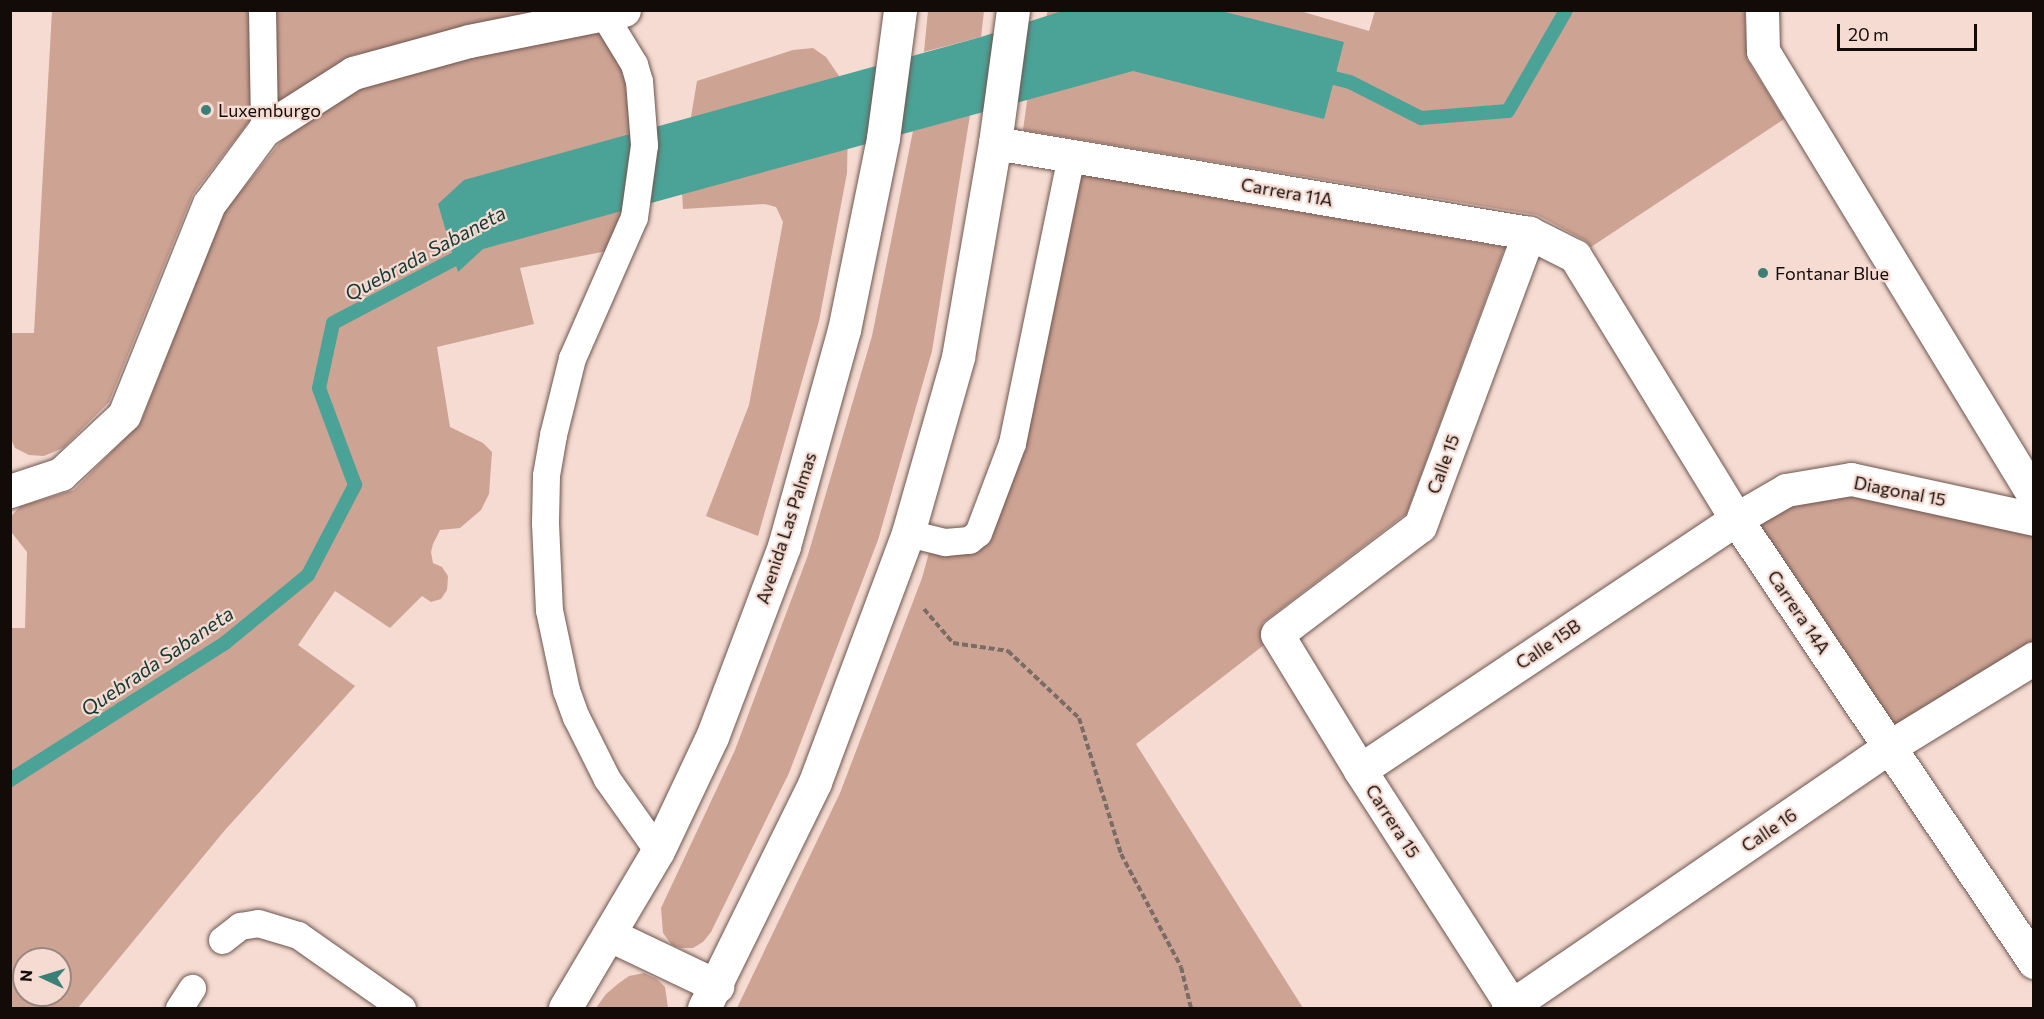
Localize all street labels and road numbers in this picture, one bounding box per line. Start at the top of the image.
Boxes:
street label: Carrera 11A [1239,173,1335,211]
street label: Calle 15 [1422,431,1464,497]
street label: Avenida Las Palmas [751,449,821,607]
street label: Diagonal 15 [1852,471,1948,511]
street label: Carrera 14A [1763,566,1835,658]
street label: Calle 15B [1511,615,1585,673]
street label: Carrera 15 [1361,780,1425,862]
street label: Calle 16 [1737,804,1801,856]

